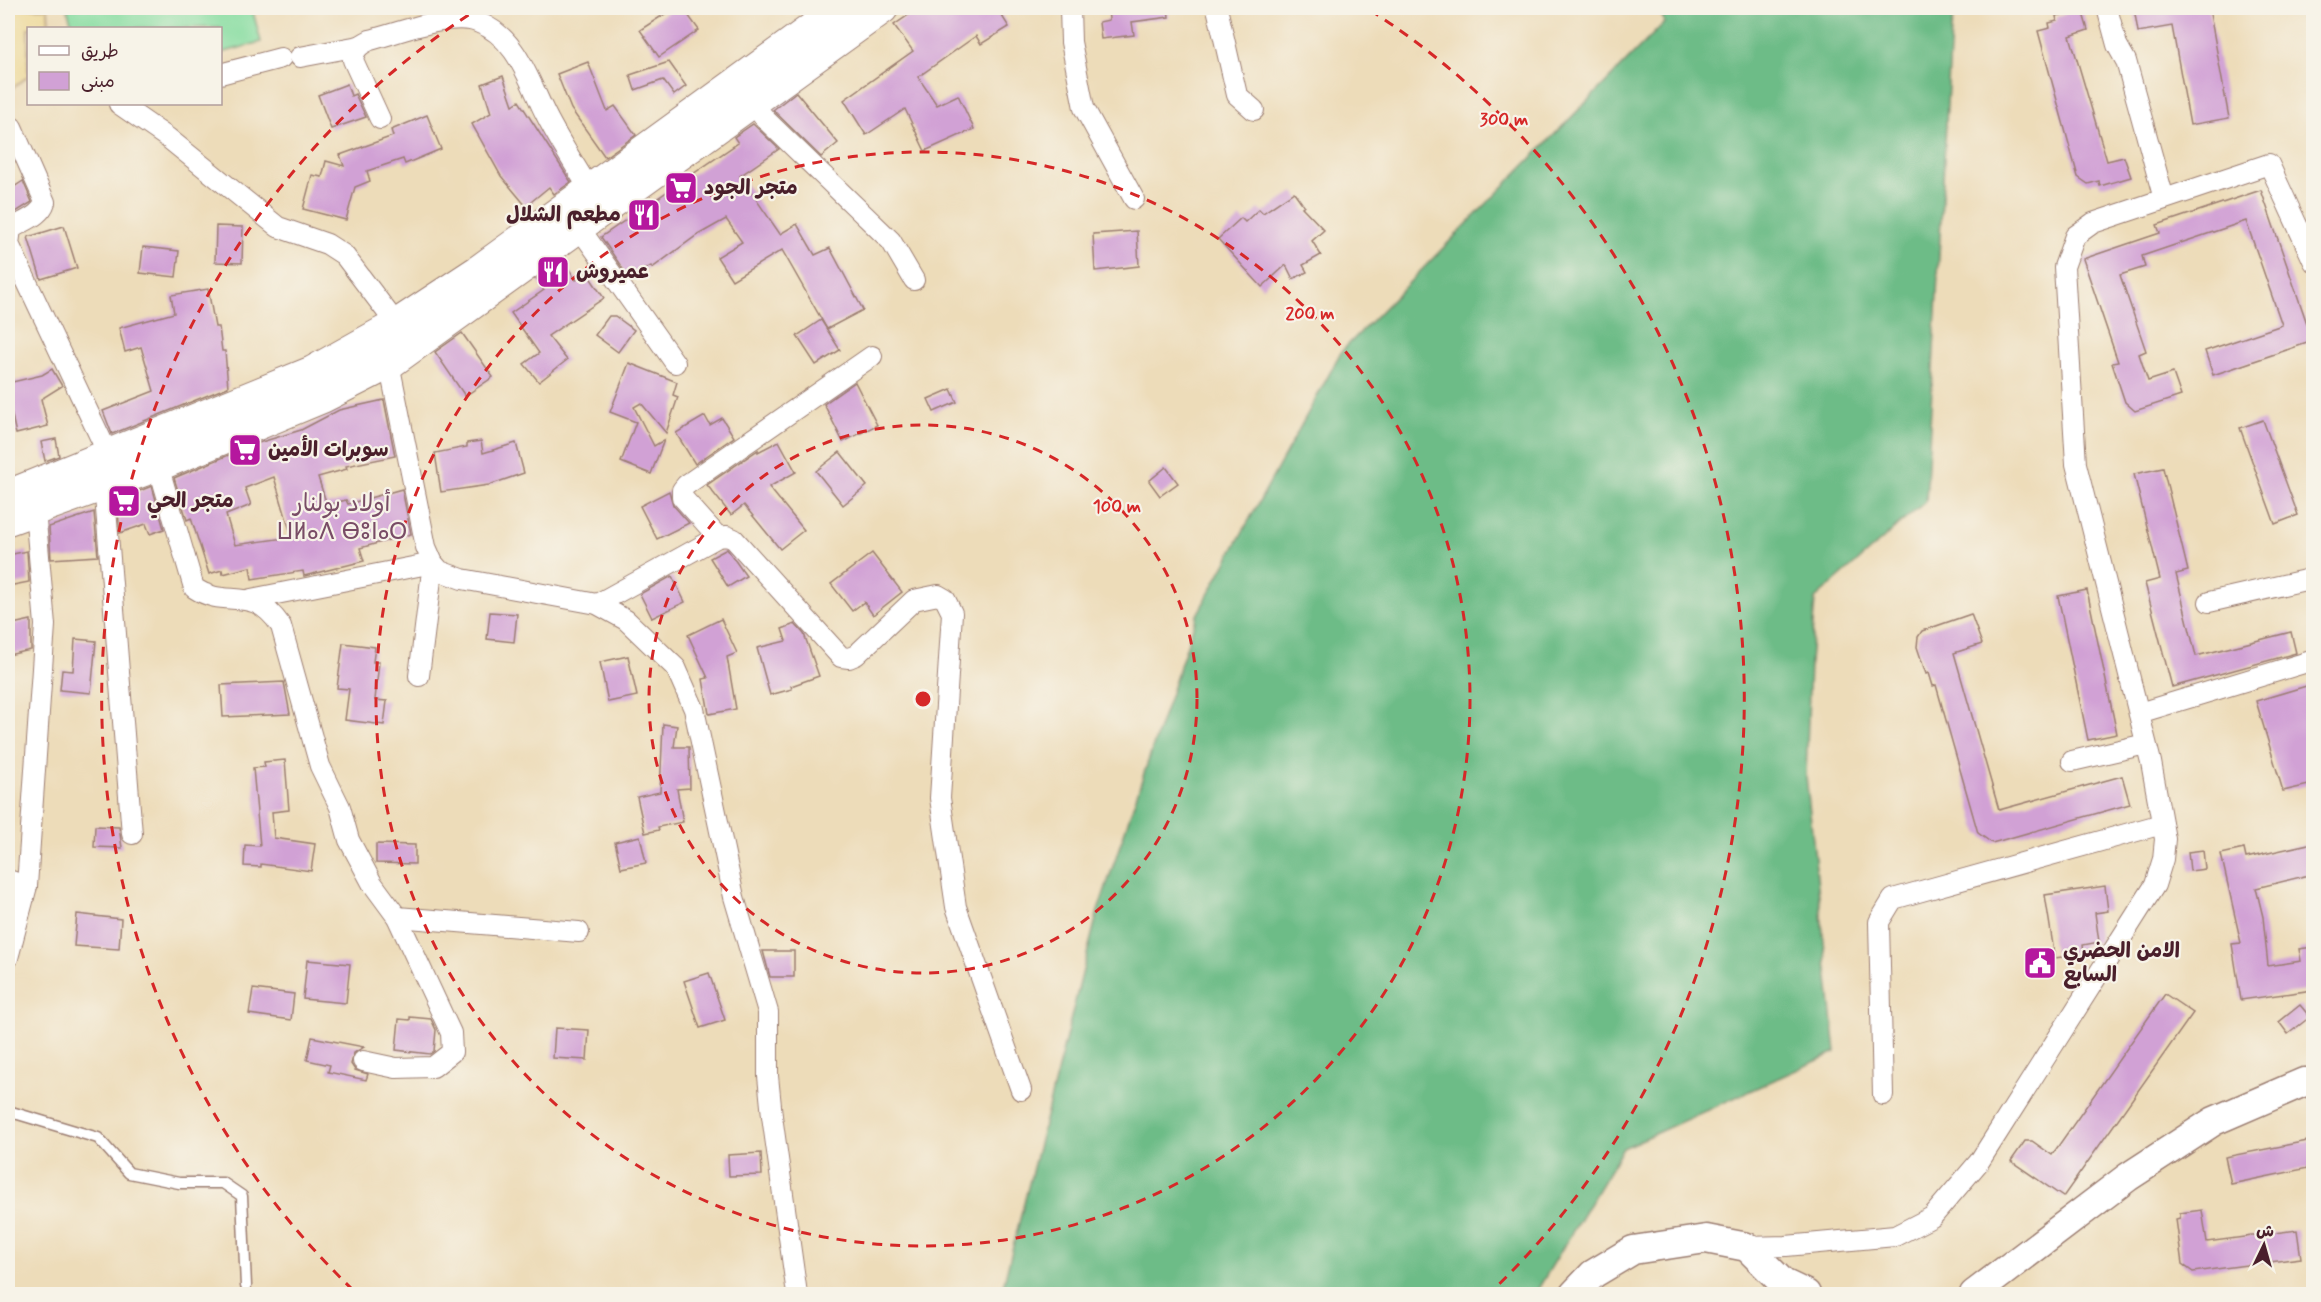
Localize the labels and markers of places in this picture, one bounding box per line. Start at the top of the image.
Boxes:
supermarket icon: متجر الجود [663,170,699,206]
place label: متجر الجود [704,174,798,202]
restaurant icon: مطعم الشلال [626,197,662,233]
place label: مطعم الشلال [506,201,621,230]
restaurant icon: عميروش [535,254,571,290]
place label: عميروش [576,258,649,286]
supermarket icon: سوبرات الأمين [227,432,263,468]
place label: سوبرات الأمين [268,435,389,464]
supermarket icon: متجر الحي [106,483,142,519]
place label: متجر الحي [147,487,234,519]
centre of rings [913,689,933,709]
place label: الامن الحضري السابع [2063,937,2180,989]
public building icon: الامن الحضري السابع [2022,945,2058,981]

